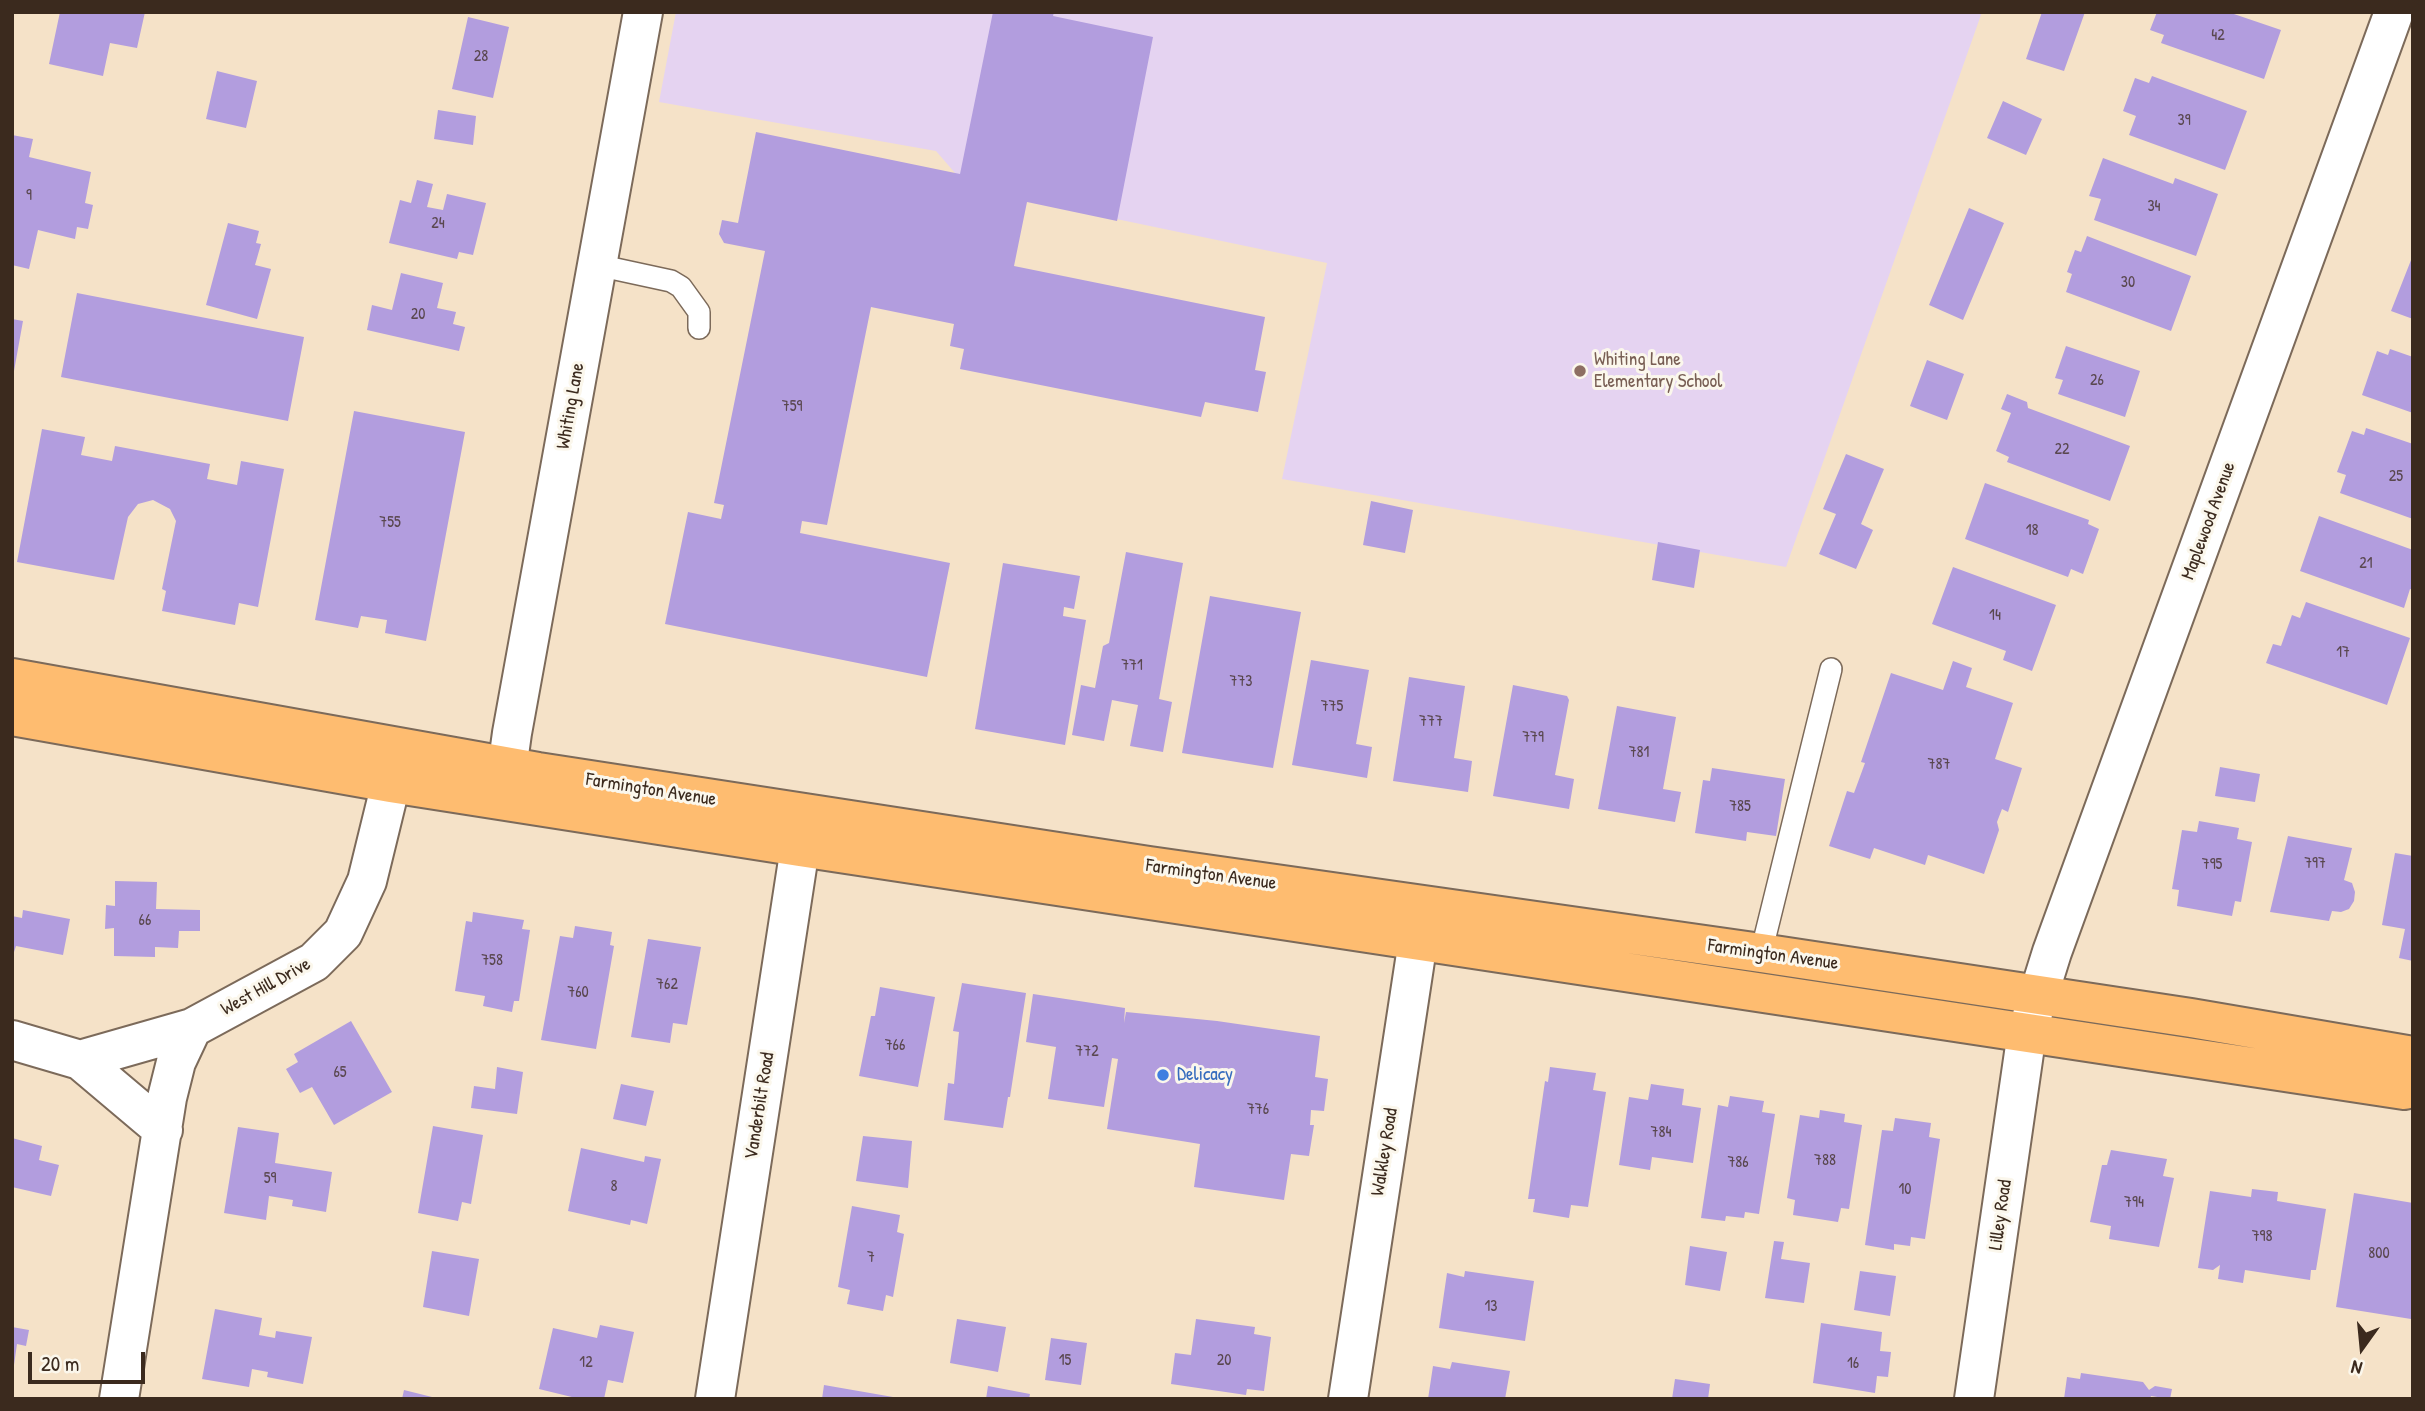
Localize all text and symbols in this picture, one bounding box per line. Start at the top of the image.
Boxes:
house number: 42 [2211,26,2225,46]
house number: 28 [474,47,488,67]
house number: 39 [2177,111,2191,131]
house number: 9 [26,186,32,206]
house number: 34 [2147,197,2161,217]
house number: 24 [431,214,445,234]
house number: 30 [2121,273,2135,293]
house number: 20 [411,305,425,325]
place label: Whiting Lane Elementary School [1594,349,1722,393]
street label: Whiting Lane [552,361,590,451]
marker: Whiting Lane Elementary School [1572,363,1588,379]
house number: 26 [2090,371,2104,391]
house number: 759 [782,397,802,417]
house number: 22 [2055,440,2069,460]
street label: Maplewood Avenue [2177,459,2241,583]
house number: 25 [2389,467,2403,487]
house number: 755 [379,513,401,533]
house number: 18 [2026,521,2038,541]
house number: 21 [2359,554,2373,574]
house number: 14 [1989,606,2001,626]
house number: 17 [2336,643,2350,663]
house number: 771 [1121,656,1143,676]
house number: 773 [1229,672,1253,692]
house number: 775 [1321,697,1343,717]
house number: 777 [1419,712,1443,732]
house number: 779 [1522,728,1544,748]
house number: 781 [1629,743,1649,763]
house number: 787 [1928,755,1950,775]
street label: Farmington Avenue [584,768,718,812]
house number: 785 [1729,797,1751,817]
house number: 797 [2304,854,2326,874]
street label: Farmington Avenue [1144,855,1278,895]
house number: 795 [2202,855,2222,875]
house number: 66 [139,911,151,931]
street label: Farmington Avenue [1706,935,1840,975]
house number: 758 [481,951,503,971]
street label: West Hill Drive [217,953,315,1021]
house number: 762 [656,975,678,995]
house number: 760 [567,983,589,1003]
house number: 766 [885,1036,905,1056]
house number: 772 [1075,1042,1099,1062]
street label: Vanderbilt Road [740,1051,780,1161]
house number: 65 [333,1063,347,1083]
place label: Delicacy [1177,1064,1233,1086]
marker: Delicacy [1155,1067,1171,1083]
house number: 776 [1247,1100,1269,1120]
street label: Walkley Road [1367,1107,1403,1197]
house number: 784 [1651,1123,1671,1143]
house number: 788 [1814,1151,1836,1171]
house number: 786 [1727,1153,1749,1173]
house number: 59 [264,1169,276,1189]
house number: 8 [611,1177,617,1197]
street label: Lilley Road [1985,1178,2017,1252]
house number: 10 [1899,1180,1911,1200]
house number: 794 [2124,1193,2144,1213]
house number: 798 [2252,1227,2272,1247]
house number: 800 [2368,1244,2390,1264]
house number: 7 [867,1248,875,1268]
house number: 13 [1485,1297,1497,1317]
north arrow [2327,1313,2397,1383]
scale bar [32,1338,149,1382]
text: 20 m [41,1349,79,1378]
house number: 15 [1059,1351,1071,1371]
house number: 20 [1217,1351,1231,1371]
house number: 12 [579,1353,593,1373]
house number: 16 [1847,1354,1859,1374]
text: N [2348,1354,2365,1382]

